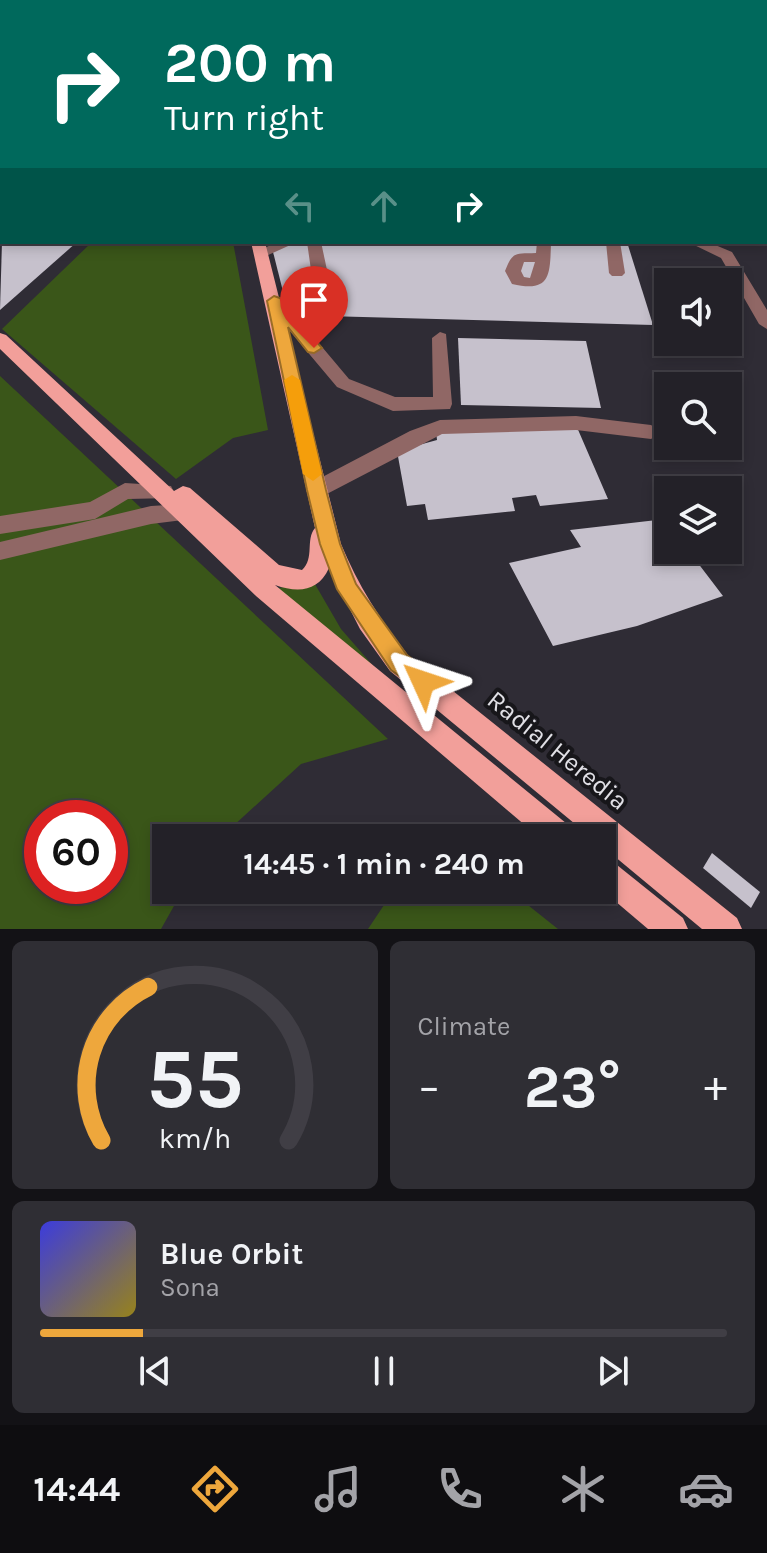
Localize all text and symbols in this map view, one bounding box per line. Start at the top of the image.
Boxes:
text: 200 m [164,30,336,95]
icon: right [32,32,136,136]
text: Turn right [164,97,324,139]
icon: left [278,184,322,228]
icon: ahead [362,184,406,228]
icon: right [446,184,490,228]
pin [280,266,348,348]
map controls [654,268,742,564]
button: sound [654,268,742,356]
icon: arrive [292,278,336,322]
button: search [654,372,742,460]
button: layers [654,476,742,564]
position arrow [381,640,465,724]
street label: Radial Heredia [481,684,634,817]
speed limit sign: 60 [24,800,128,904]
text: 14:45 · 1 min · 240 m [243,846,525,882]
text: Climate [418,1011,510,1042]
text: 55 [146,1031,243,1128]
text: 23° [524,1052,621,1122]
text: − [418,1061,441,1112]
text: + [704,1061,727,1112]
text: km/h [159,1122,231,1155]
text: Blue Orbit [160,1236,303,1272]
text: Sona [160,1272,220,1303]
icon: previous [133,1349,177,1393]
icon: pause [362,1349,406,1393]
icon: next [591,1349,635,1393]
icon: directions [187,1461,243,1517]
icon: music [310,1461,366,1517]
icon: phone [432,1461,488,1517]
icon: climate [555,1461,611,1517]
icon: car [678,1461,734,1517]
text: 14:44 [33,1468,120,1510]

